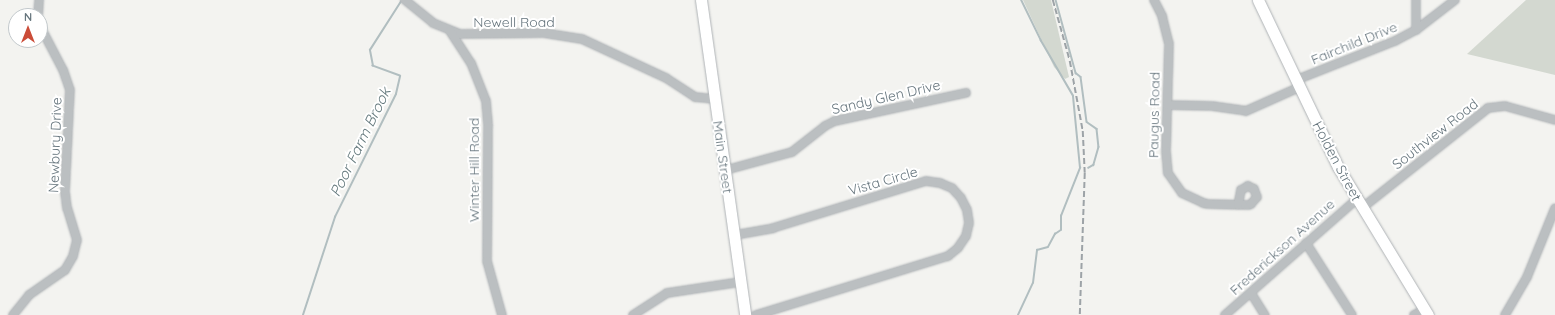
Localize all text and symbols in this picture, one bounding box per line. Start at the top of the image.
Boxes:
north arrow [8,8,48,48]
text: N [24,10,32,24]
street label: Newell Road [473,14,555,30]
street label: Fairchild Drive [1308,18,1400,68]
street label: Paugus Road [1145,72,1163,158]
street label: Sandy Glen Drive [830,76,942,118]
water label: Poor Farm Brook [326,85,394,199]
street label: Southview Road [1389,95,1481,173]
street label: Newbury Drive [45,97,65,193]
street label: Winter Hill Road [466,118,482,222]
street label: Holden Street [1309,118,1365,204]
street label: Main Street [710,120,736,194]
street label: Vista Circle [846,163,920,199]
street label: Frederickson Avenue [1226,196,1338,298]

